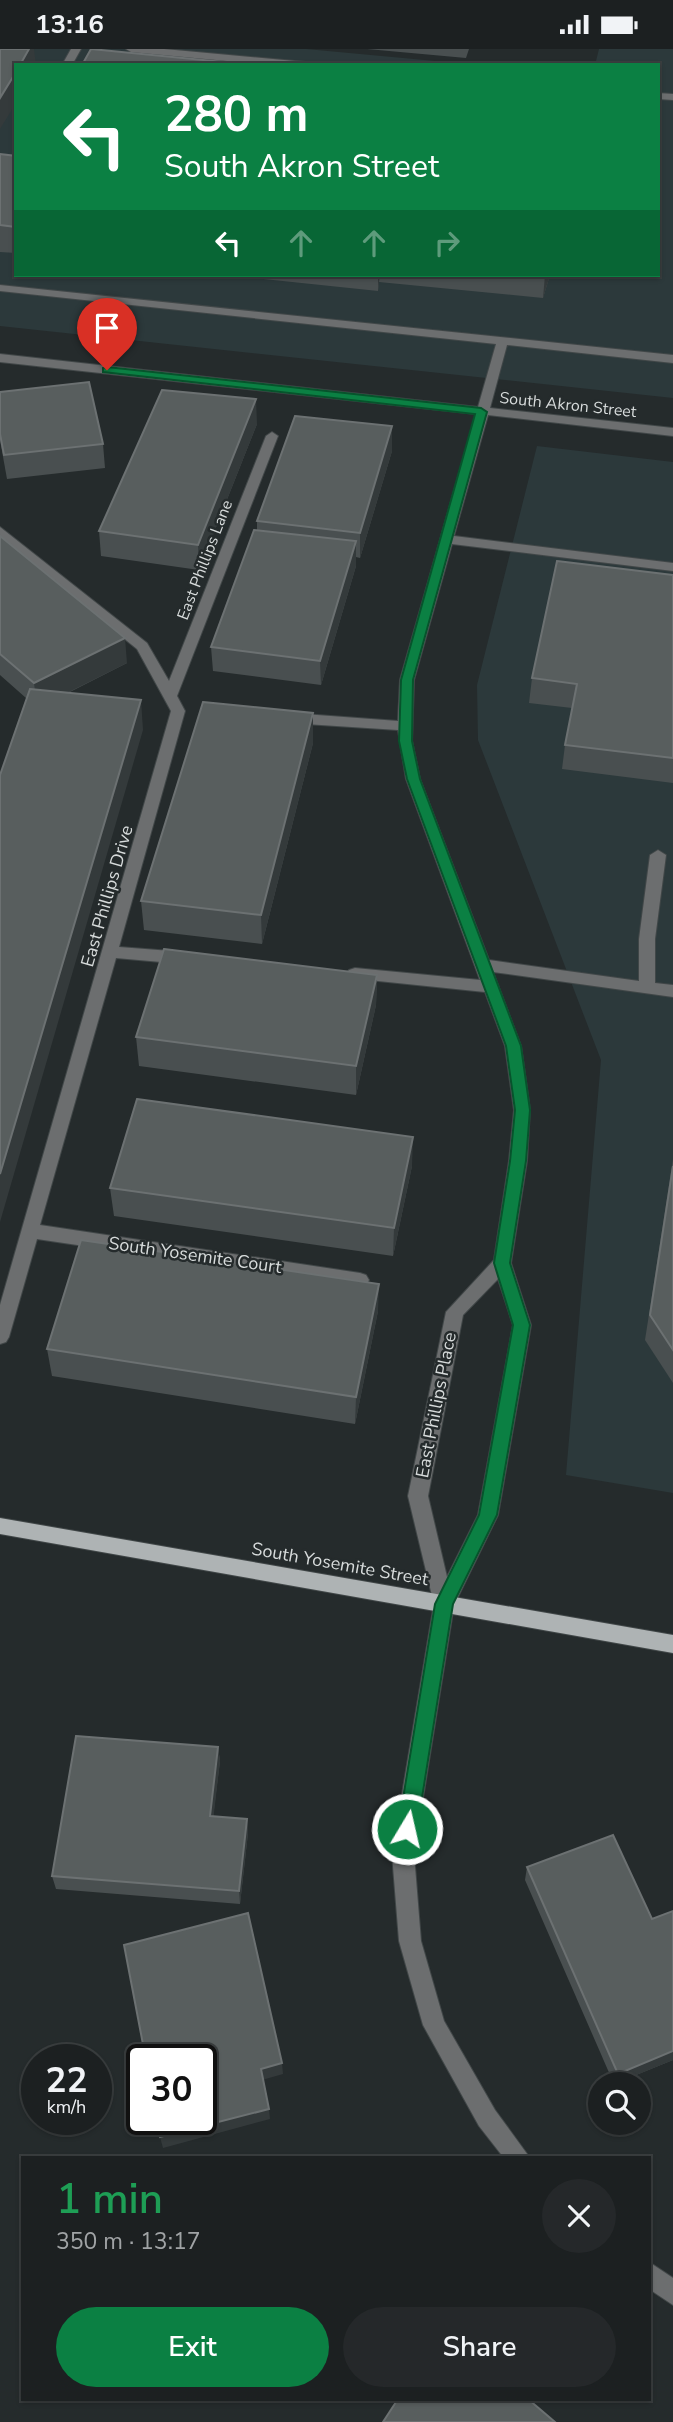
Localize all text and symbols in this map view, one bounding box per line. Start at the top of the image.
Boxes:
text: 13:16 [35,7,104,42]
text: 280 m [164,81,308,148]
icon: left [49,91,140,182]
text: South Akron Street [164,145,439,188]
icon: left [209,224,247,262]
icon: ahead [282,224,320,262]
icon: ahead [355,224,393,262]
icon: right [428,224,466,262]
pin [77,298,137,370]
icon: arrive [88,309,126,347]
street label: South Akron Street [498,387,638,423]
street label: East Phillips Lane [172,497,238,623]
street label: East Phillips Drive [75,822,139,970]
street label: South Yosemite Court [107,1231,284,1279]
street label: East Phillips Place [410,1330,462,1480]
street label: South Yosemite Street [250,1537,431,1591]
position arrow [370,1792,444,1866]
speed limit sign: 30 [126,2044,217,2135]
text: 22 [45,2057,88,2104]
map controls [588,2072,651,2135]
button: search [588,2072,651,2135]
text: km/h [47,2095,86,2119]
text: 1 min [56,2171,163,2228]
button: close [542,2179,616,2253]
text: 350 m · 13:17 [56,2226,201,2257]
button: Exit [56,2307,329,2387]
button: Share [343,2307,616,2387]

